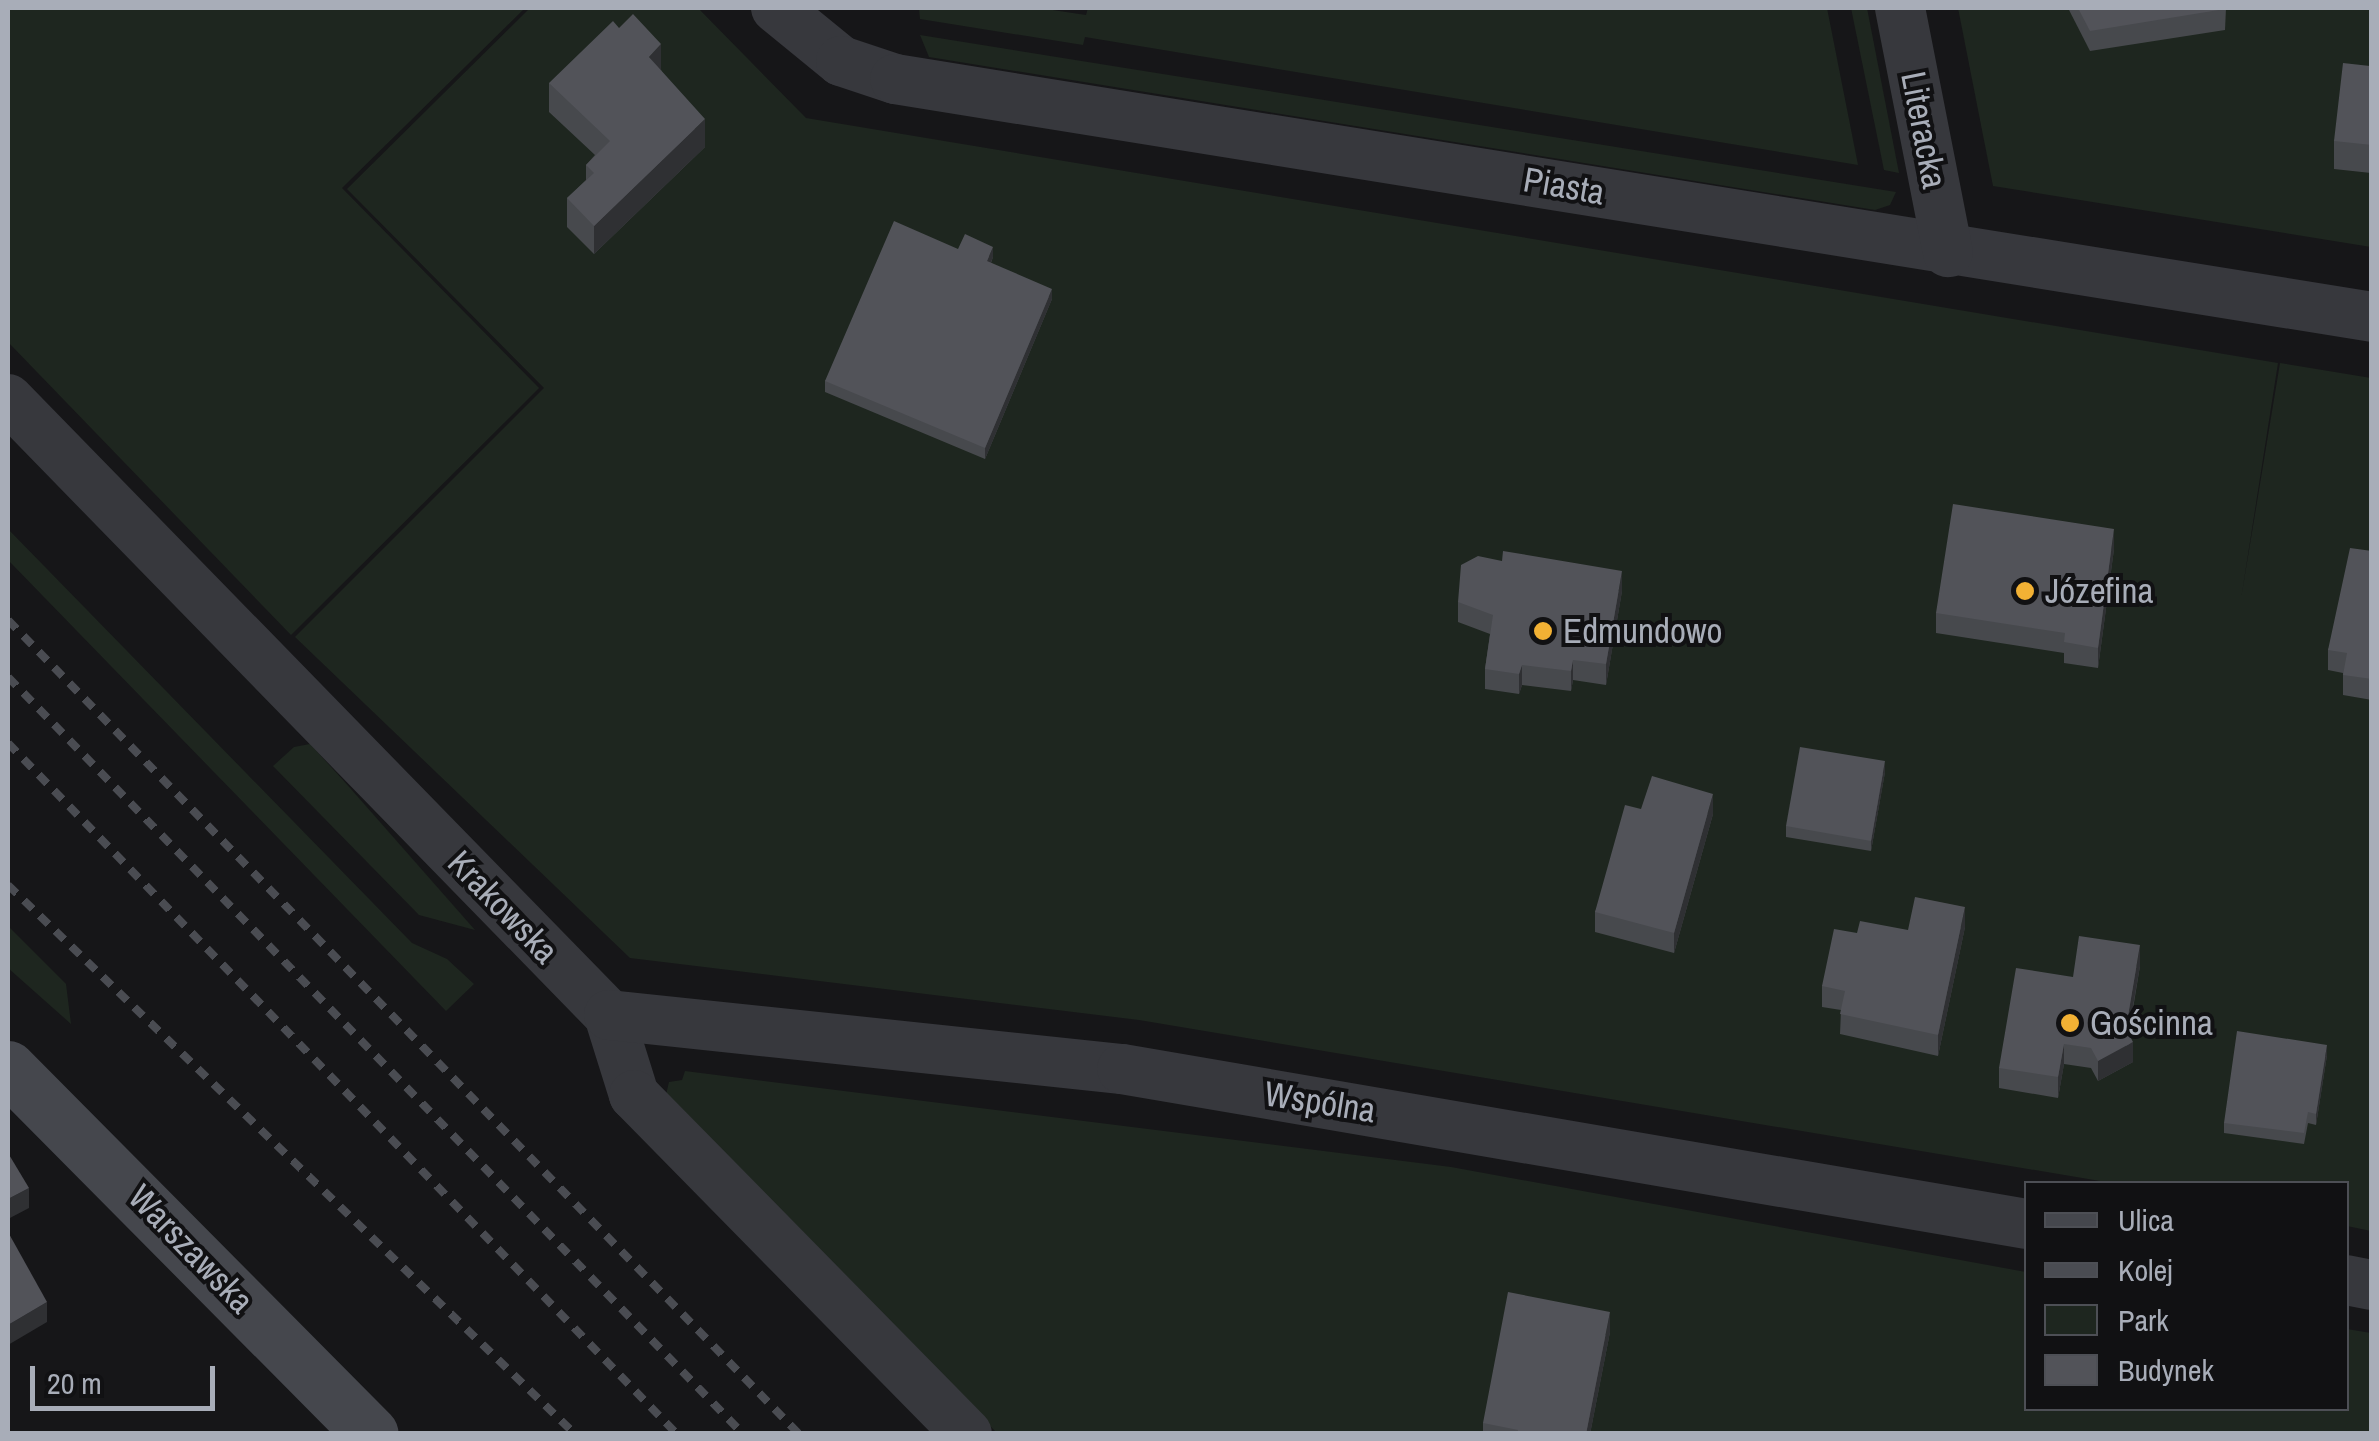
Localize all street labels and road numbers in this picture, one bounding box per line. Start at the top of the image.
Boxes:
street label: Literacka [1892,68,1956,192]
street label: Piasta [1520,158,1608,214]
street label: Krakowska [439,842,567,972]
street label: Wspólna [1262,1073,1378,1131]
street label: Warszawska [120,1176,262,1322]

